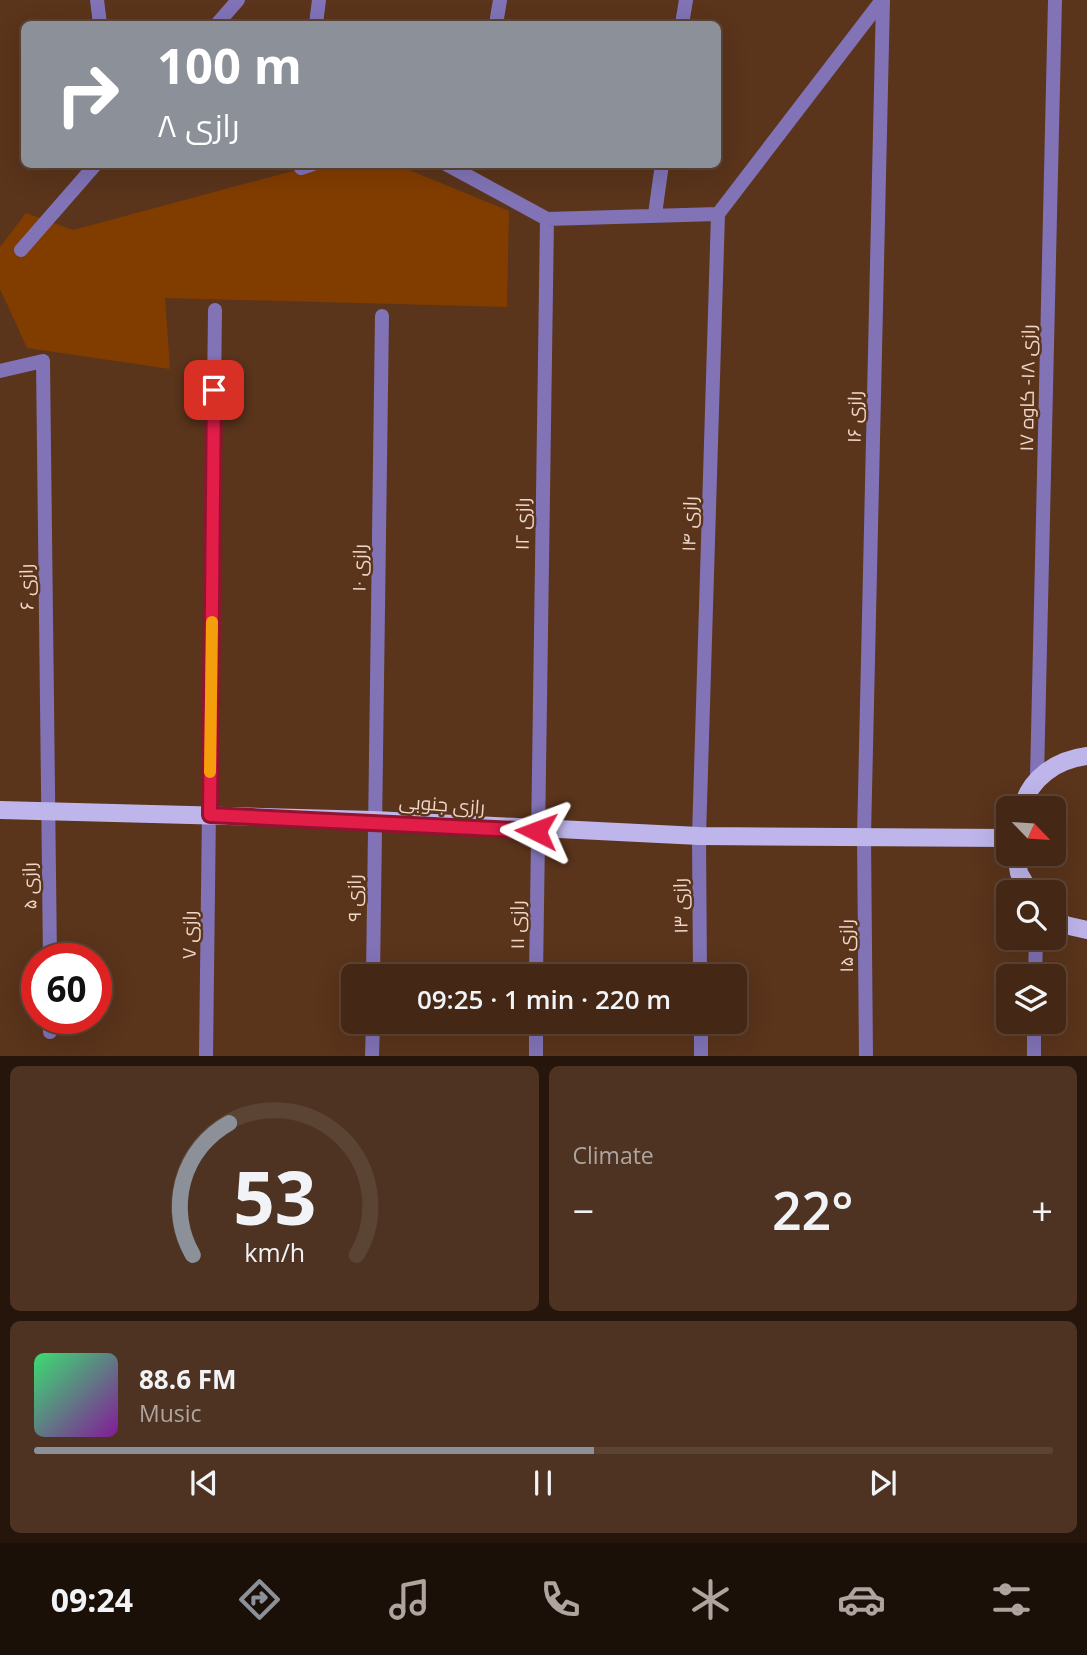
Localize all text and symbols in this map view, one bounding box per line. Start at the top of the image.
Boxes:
text: 100 m [157,32,302,98]
icon: right [42,49,133,140]
text: رازی ۸ [157,103,239,146]
street label: رازی ۱۸- کاوه ۱۷ [1013,324,1041,452]
pin [184,360,244,420]
icon: arrive [195,371,233,409]
street label: رازی ۱۶ [841,391,867,443]
street label: رازی ۱۴ [675,496,703,552]
street label: رازی ۱۲ [509,497,535,551]
street label: رازی ۱۰ [346,544,372,592]
street label: رازی ۶ [13,564,39,610]
street label: رازی جنوبی [398,788,486,820]
position arrow [499,794,573,868]
north arrow [996,796,1066,866]
map controls [996,796,1066,1034]
street label: رازی ۵ [16,862,42,910]
street label: رازی ۹ [341,875,367,921]
street label: رازی ۱۳ [667,878,693,934]
button: search [996,880,1066,950]
street label: رازی ۱۱ [504,901,530,949]
street label: رازی ۷ [176,910,202,960]
street label: رازی ۱۵ [833,919,859,973]
speed limit sign: 60 [21,943,112,1034]
button: layers [996,964,1066,1034]
text: 09:25 · 1 min · 220 m [417,981,671,1017]
text: Climate [573,1139,654,1171]
text: 53 [233,1147,316,1246]
text: 22° [772,1174,854,1245]
text: − [573,1184,594,1236]
text: + [1031,1184,1053,1236]
text: km/h [244,1234,305,1268]
text: 88.6 FM [139,1361,237,1397]
text: Music [139,1397,202,1429]
icon: previous [185,1464,223,1502]
icon: pause [524,1464,562,1502]
icon: next [864,1464,902,1502]
icon: directions [235,1575,284,1624]
icon: music [385,1575,434,1624]
icon: phone [536,1575,585,1624]
icon: climate [686,1575,735,1624]
icon: car [837,1575,886,1624]
icon: filters [987,1575,1036,1624]
text: 09:24 [51,1578,133,1621]

